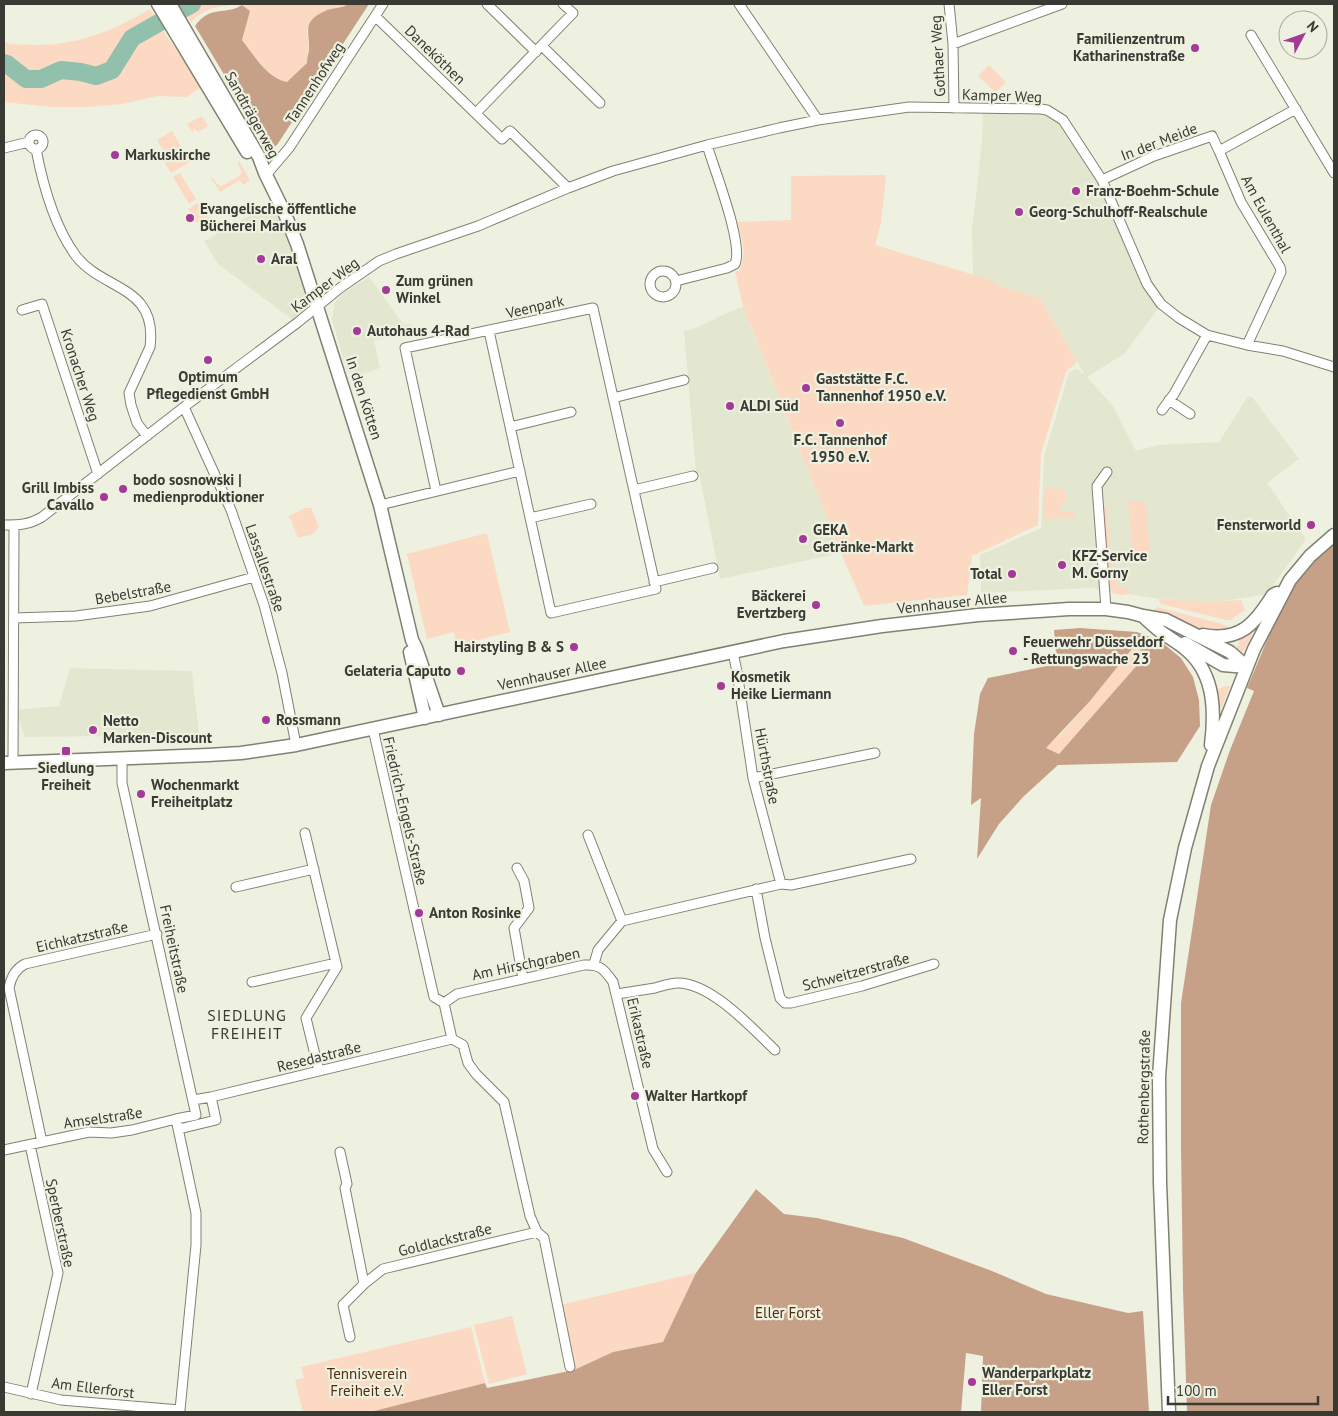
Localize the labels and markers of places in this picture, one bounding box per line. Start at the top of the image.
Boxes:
place label: Familienzentrum Katharinenstraße [1073,29,1185,65]
marker: Familienzentrum Katharinenstraße [1189,42,1201,54]
place label: Markuskirche [125,145,211,164]
marker: Markuskirche [109,149,121,161]
place label: Franz-Boehm-Schule [1086,181,1219,200]
marker: Franz-Boehm-Schule [1070,185,1082,197]
place label: Evangelische öffentliche Bücherei Markus [200,199,357,235]
place label: Georg-Schulhoff-Realschule [1029,202,1208,221]
marker: Georg-Schulhoff-Realschule [1013,206,1025,218]
marker: Evangelische öffentliche Bücherei Markus [184,212,196,224]
place label: Aral [271,249,298,268]
marker: Aral [255,253,267,265]
place label: Zum grünen Winkel [396,271,473,307]
marker: Zum grünen Winkel [380,284,392,296]
place label: Autohaus 4-Rad [367,321,470,340]
marker: Autohaus 4-Rad [351,325,363,337]
marker: Optimum Pflegedienst GmbH [202,354,214,366]
place label: Optimum Pflegedienst GmbH [147,367,269,403]
place label: Gaststätte F.C. Tannenhof 1950 e.V. [816,369,947,405]
marker: Gaststätte F.C. Tannenhof 1950 e.V. [800,382,812,394]
place label: ALDI Süd [740,396,799,415]
marker: ALDI Süd [724,400,736,412]
marker: F.C. Tannenhof 1950 e.V. [834,417,846,429]
place label: F.C. Tannenhof 1950 e.V. [793,430,888,466]
place label: bodo sosnowski | medienproduktioner [133,470,265,506]
place label: Grill Imbiss Cavallo [22,478,94,514]
marker: bodo sosnowski | medienproduktioner [117,483,129,495]
marker: Grill Imbiss Cavallo [98,491,110,503]
place label: Fensterworld [1217,515,1301,534]
marker: Fensterworld [1305,519,1317,531]
place label: GEKA Getränke-Markt [813,520,914,556]
marker: GEKA Getränke-Markt [797,533,809,545]
place label: KFZ-Service M. Gorny [1072,546,1148,582]
marker: KFZ-Service M. Gorny [1056,559,1068,571]
place label: Total [970,564,1003,583]
marker: Total [1006,568,1018,580]
place label: Bäckerei Evertzberg [737,586,806,622]
marker: Bäckerei Evertzberg [810,599,822,611]
place label: Feuerwehr Düsseldorf - Rettungswache 23 [1023,632,1165,668]
place label: Hairstyling B & S [454,637,564,656]
marker: Hairstyling B & S [568,641,580,653]
marker: Feuerwehr Düsseldorf - Rettungswache 23 [1007,645,1019,657]
place label: Gelateria Caputo [344,661,451,680]
marker: Gelateria Caputo [455,665,467,677]
place label: Kosmetik Heike Liermann [731,667,832,703]
marker: Kosmetik Heike Liermann [715,680,727,692]
place label: Rossmann [276,710,341,729]
place label: Netto Marken-Discount [103,711,213,747]
marker: Rossmann [260,714,272,726]
marker: Netto Marken-Discount [87,724,99,736]
marker: Siedlung Freiheit [60,745,72,757]
place label: Siedlung Freiheit [38,758,94,794]
place label: Wochenmarkt Freiheitplatz [151,775,240,811]
marker: Wochenmarkt Freiheitplatz [135,788,147,800]
place label: Anton Rosinke [429,903,522,922]
marker: Anton Rosinke [413,907,425,919]
place label: Walter Hartkopf [645,1086,748,1105]
marker: Walter Hartkopf [629,1090,641,1102]
place label: Wanderparkplatz Eller Forst [982,1363,1091,1399]
marker: Wanderparkplatz Eller Forst [966,1376,978,1388]

